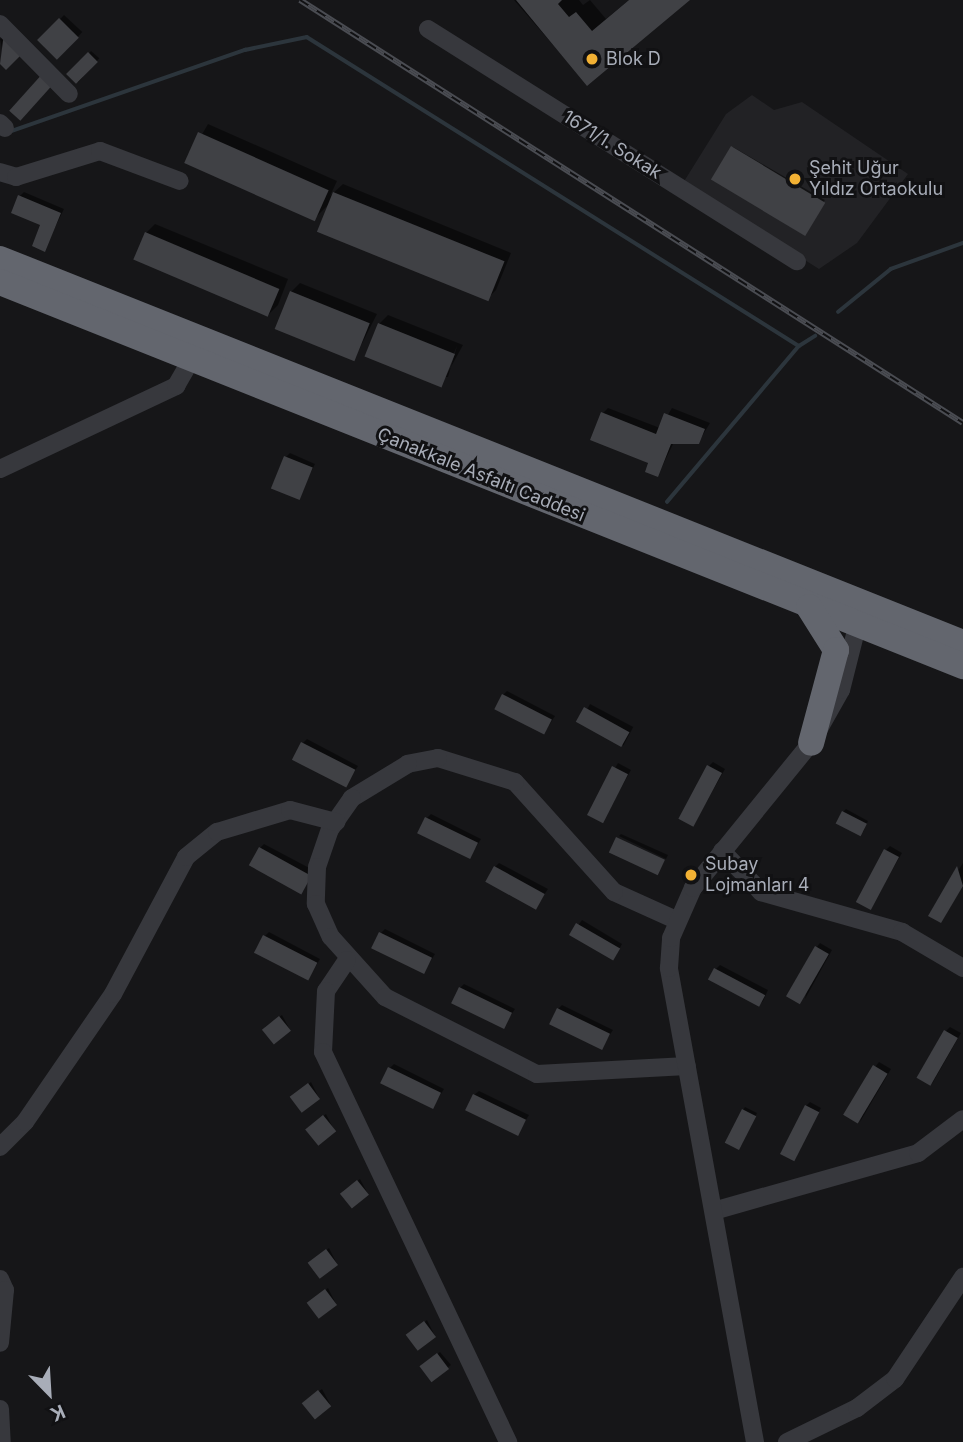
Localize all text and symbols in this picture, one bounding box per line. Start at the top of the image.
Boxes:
place label: Blok D [606,48,661,70]
marker: Blok D [584,51,600,67]
street label: 1671/1. Sokak [559,106,665,184]
place label: Şehit Uğur Yıldız Ortaokulu [809,158,943,200]
marker: Şehit Uğur Yıldız Ortaokulu [787,171,803,187]
street label: Çanakkale Asfaltı Caddesi [374,423,588,527]
place label: Subay Lojmanları 4 [705,854,809,896]
marker: Subay Lojmanları 4 [683,867,699,883]
north arrow [14,1358,84,1428]
text: K [47,1399,69,1426]

